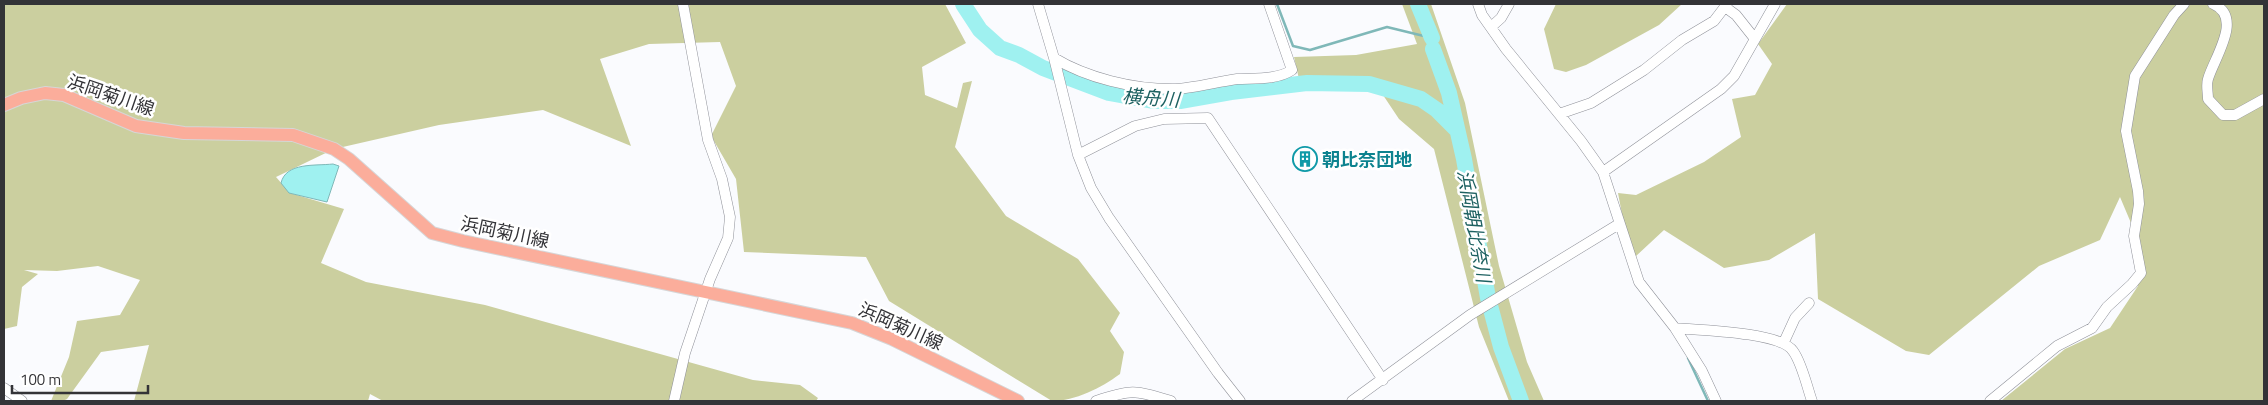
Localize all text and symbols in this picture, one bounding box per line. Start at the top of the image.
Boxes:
street label: 浜岡菊川線 [64,68,158,122]
water label: 横舟川 [1122,81,1182,114]
building icon: 朝比奈団地 [1292,146,1318,172]
place label: 朝比奈団地 [1322,146,1412,173]
water label: 浜岡朝比奈川 [1451,167,1500,287]
street label: 浜岡菊川線 [458,209,552,255]
street label: 浜岡菊川線 [854,295,948,357]
scale bar [12,362,149,394]
text: 100 m [20,368,61,391]

